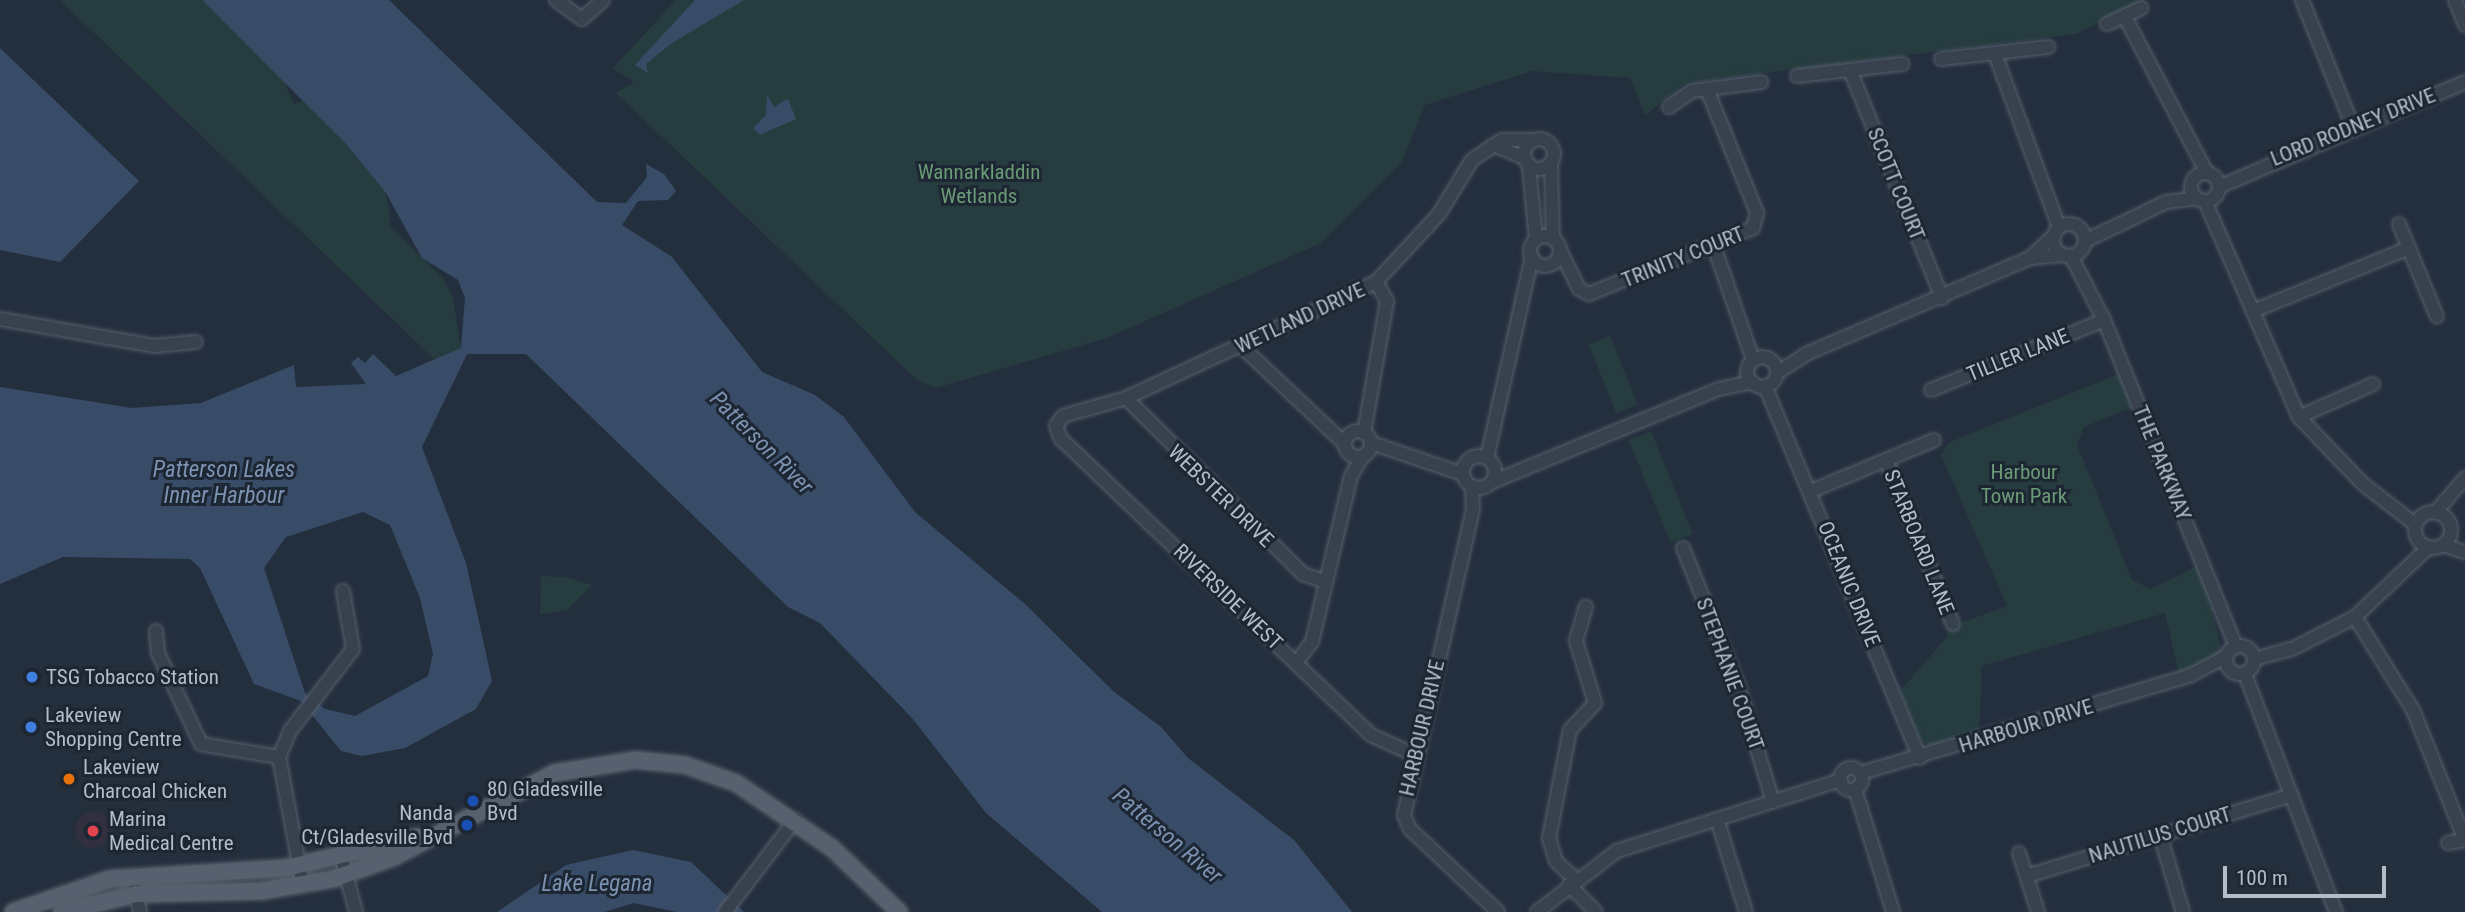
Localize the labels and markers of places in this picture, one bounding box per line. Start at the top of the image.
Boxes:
place label: TSG Tobacco Station [46,664,219,690]
marker: TSG Tobacco Station [24,669,40,685]
place label: Lakeview Shopping Centre [45,702,182,752]
marker: Lakeview Shopping Centre [23,719,39,735]
place label: Lakeview Charcoal Chicken [83,754,227,804]
marker: Lakeview Charcoal Chicken [61,771,77,787]
place label: 80 Gladesville Bvd [487,776,603,826]
marker: 80 Gladesville Bvd [465,793,481,809]
place label: Nanda Ct/Gladesville Bvd [301,800,453,850]
place label: Marina Medical Centre [109,806,234,856]
marker: Nanda Ct/Gladesville Bvd [459,817,475,833]
marker: Marina Medical Centre [83,821,103,841]

